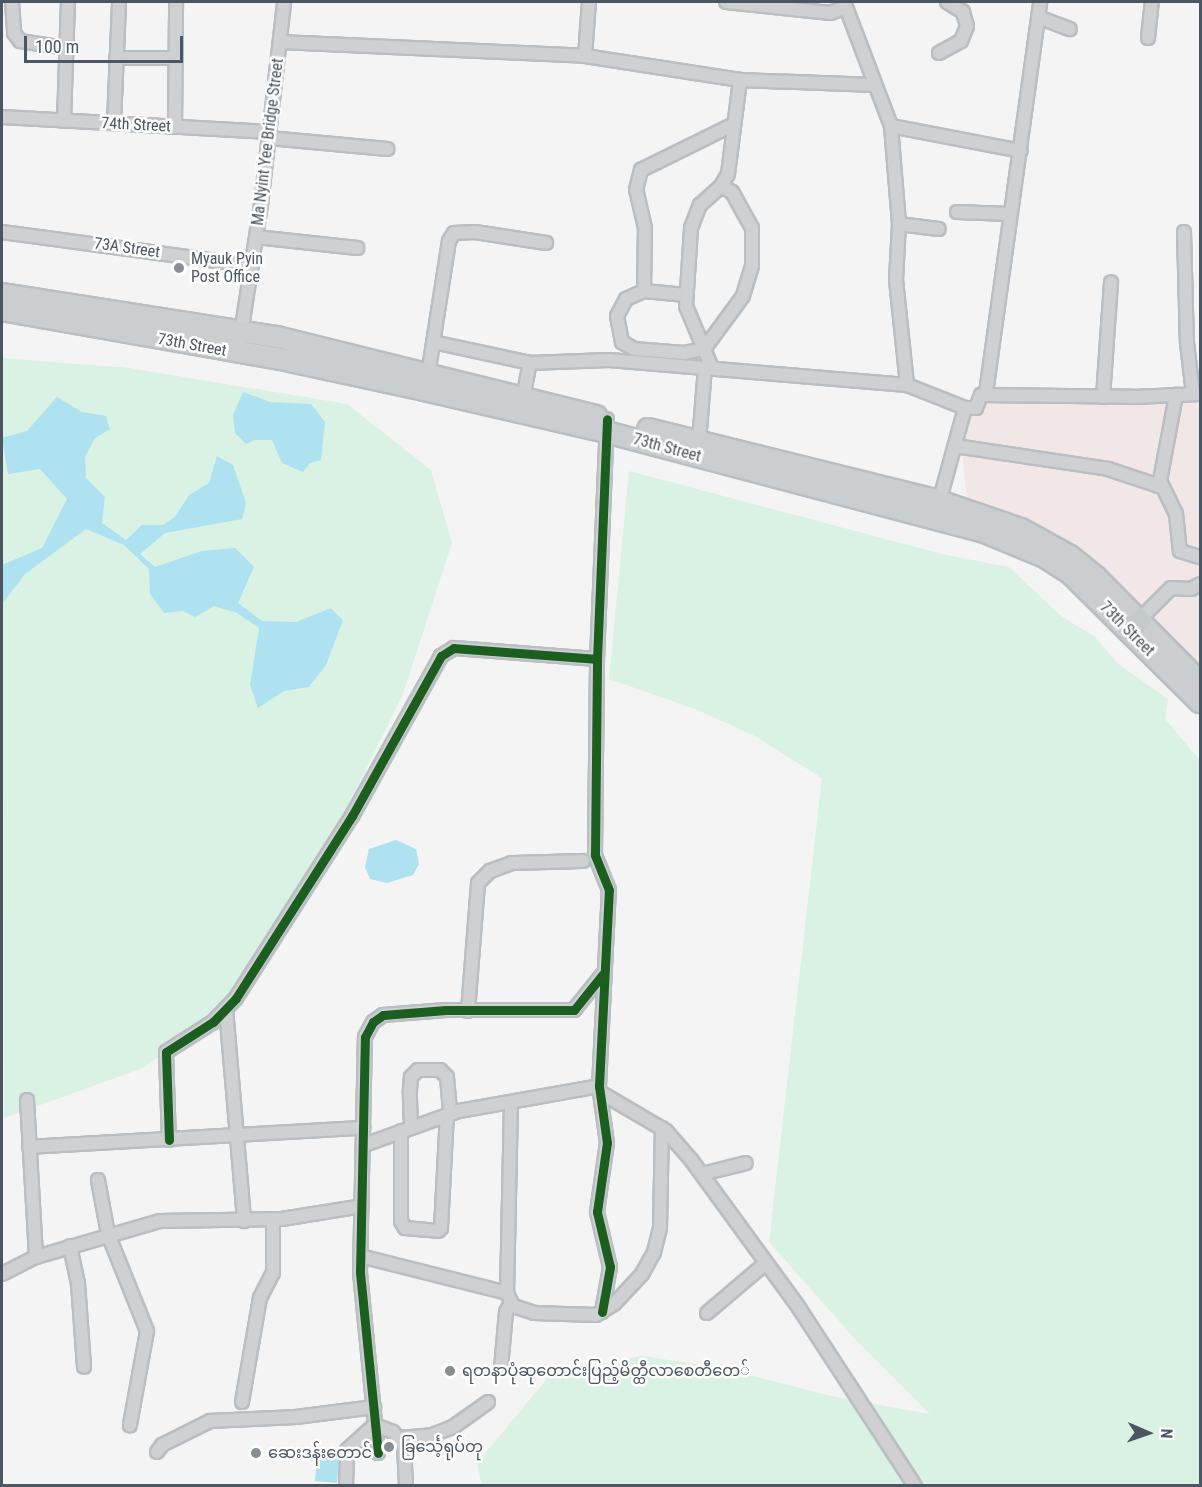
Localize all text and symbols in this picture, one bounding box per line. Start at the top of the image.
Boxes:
scale bar [27,24,186,62]
text: 100 m [35,36,79,57]
street label: Ma Nyint Yee Bridge Street [248,57,288,227]
street label: 74th Street [101,114,171,136]
street label: 73A Street [93,234,161,262]
place label: Myauk Pyin Post Office [191,249,263,287]
marker: Myauk Pyin Post Office [172,261,186,275]
street label: 73th Street [156,330,228,360]
street label: 73th Street [631,430,703,466]
street label: 73th Street [1096,598,1158,660]
place label: ရတနာပုံဆုတောင်းပြည့်မိတ္ထီလာစေတီတေ် [462,1361,750,1381]
marker: ရတနာပုံဆုတောင်းပြည့်မိတ္ထီလာစေတီတေ် [443,1364,457,1378]
north arrow [1118,1403,1178,1463]
text: N [1157,1428,1176,1439]
place label: ခြင်္သေ့ရုပ်တု [401,1437,483,1457]
marker: ခြင်္သေ့ရုပ်တု [382,1440,396,1454]
place label: ဆေးဒန်းတောင် [268,1443,372,1463]
marker: ဆေးဒန်းတောင် [249,1446,263,1460]

